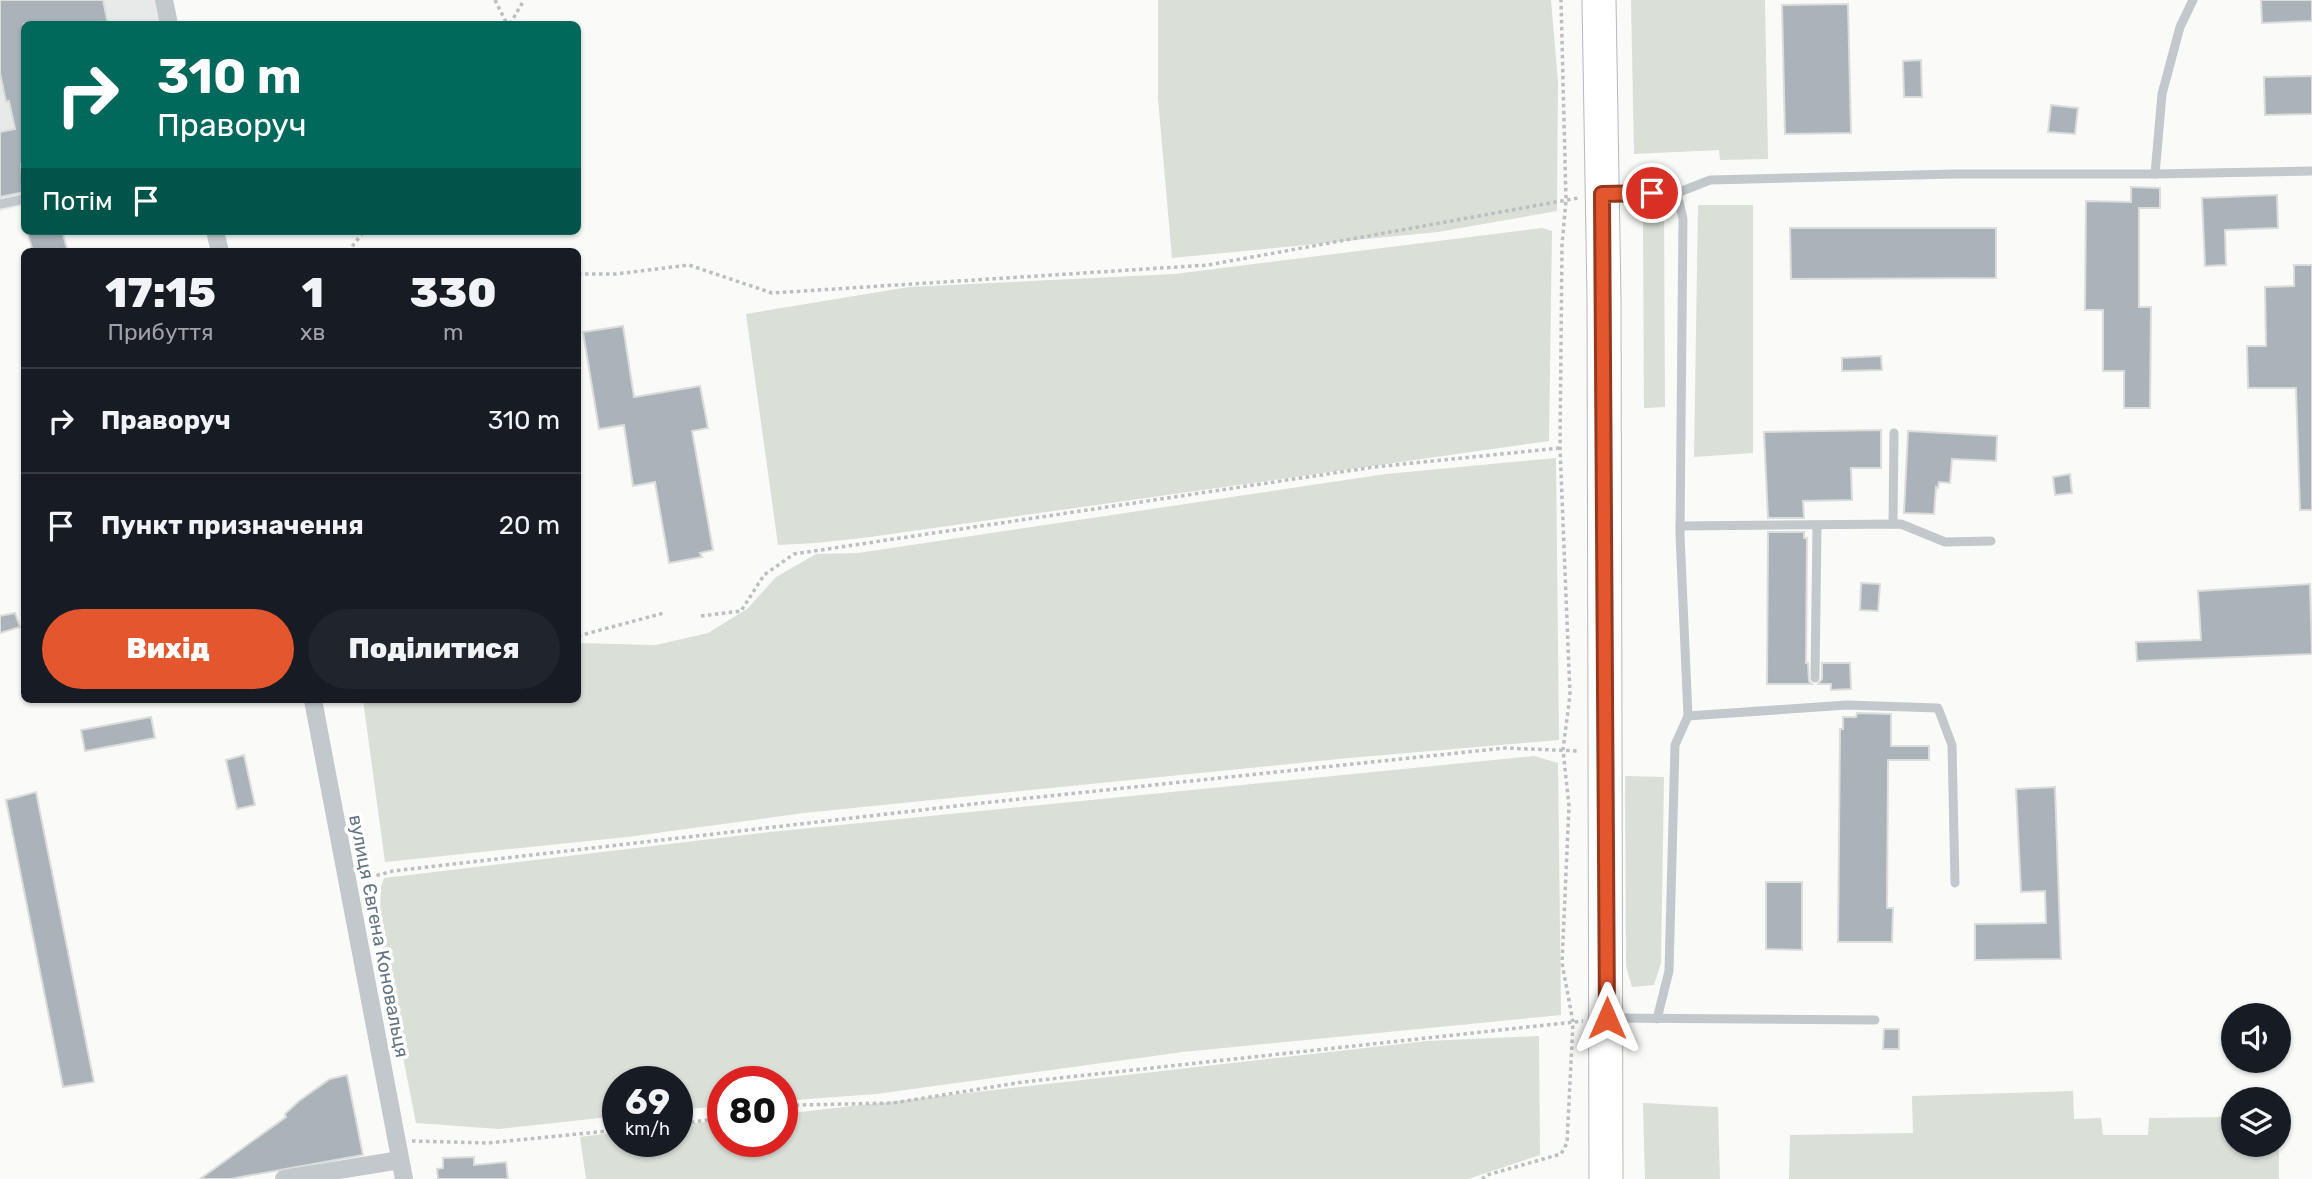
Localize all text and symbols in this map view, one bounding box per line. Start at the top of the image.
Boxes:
text: 310 m [157,47,302,105]
icon: right [42,49,133,140]
text: Праворуч [157,106,306,144]
pin [1622,163,1682,223]
icon: arrive [1633,174,1671,212]
icon: arrive [127,182,165,220]
text: Потім [42,186,113,217]
text: 17:15 [105,268,216,318]
text: 1 [302,268,324,318]
text: 330 [410,268,497,318]
text: Прибуття [107,318,214,346]
text: хв [300,318,325,346]
text: m [443,318,463,346]
icon: right [42,402,80,440]
text: Праворуч [101,405,231,436]
text: 310 m [488,405,560,436]
icon: arrive [42,507,80,545]
text: Пункт призначення [101,510,364,541]
text: 20 m [499,510,560,541]
button: Вихід [42,609,294,689]
button: Поділитися [308,609,560,689]
street label: вулиця Євгена Коновальця [344,813,414,1059]
position arrow [1570,981,1644,1055]
map controls [2221,1003,2291,1157]
button: sound [2221,1003,2291,1073]
speed limit sign: 80 [707,1066,798,1157]
text: 69 [625,1081,670,1123]
button: layers [2221,1087,2291,1157]
text: km/h [625,1118,670,1140]

